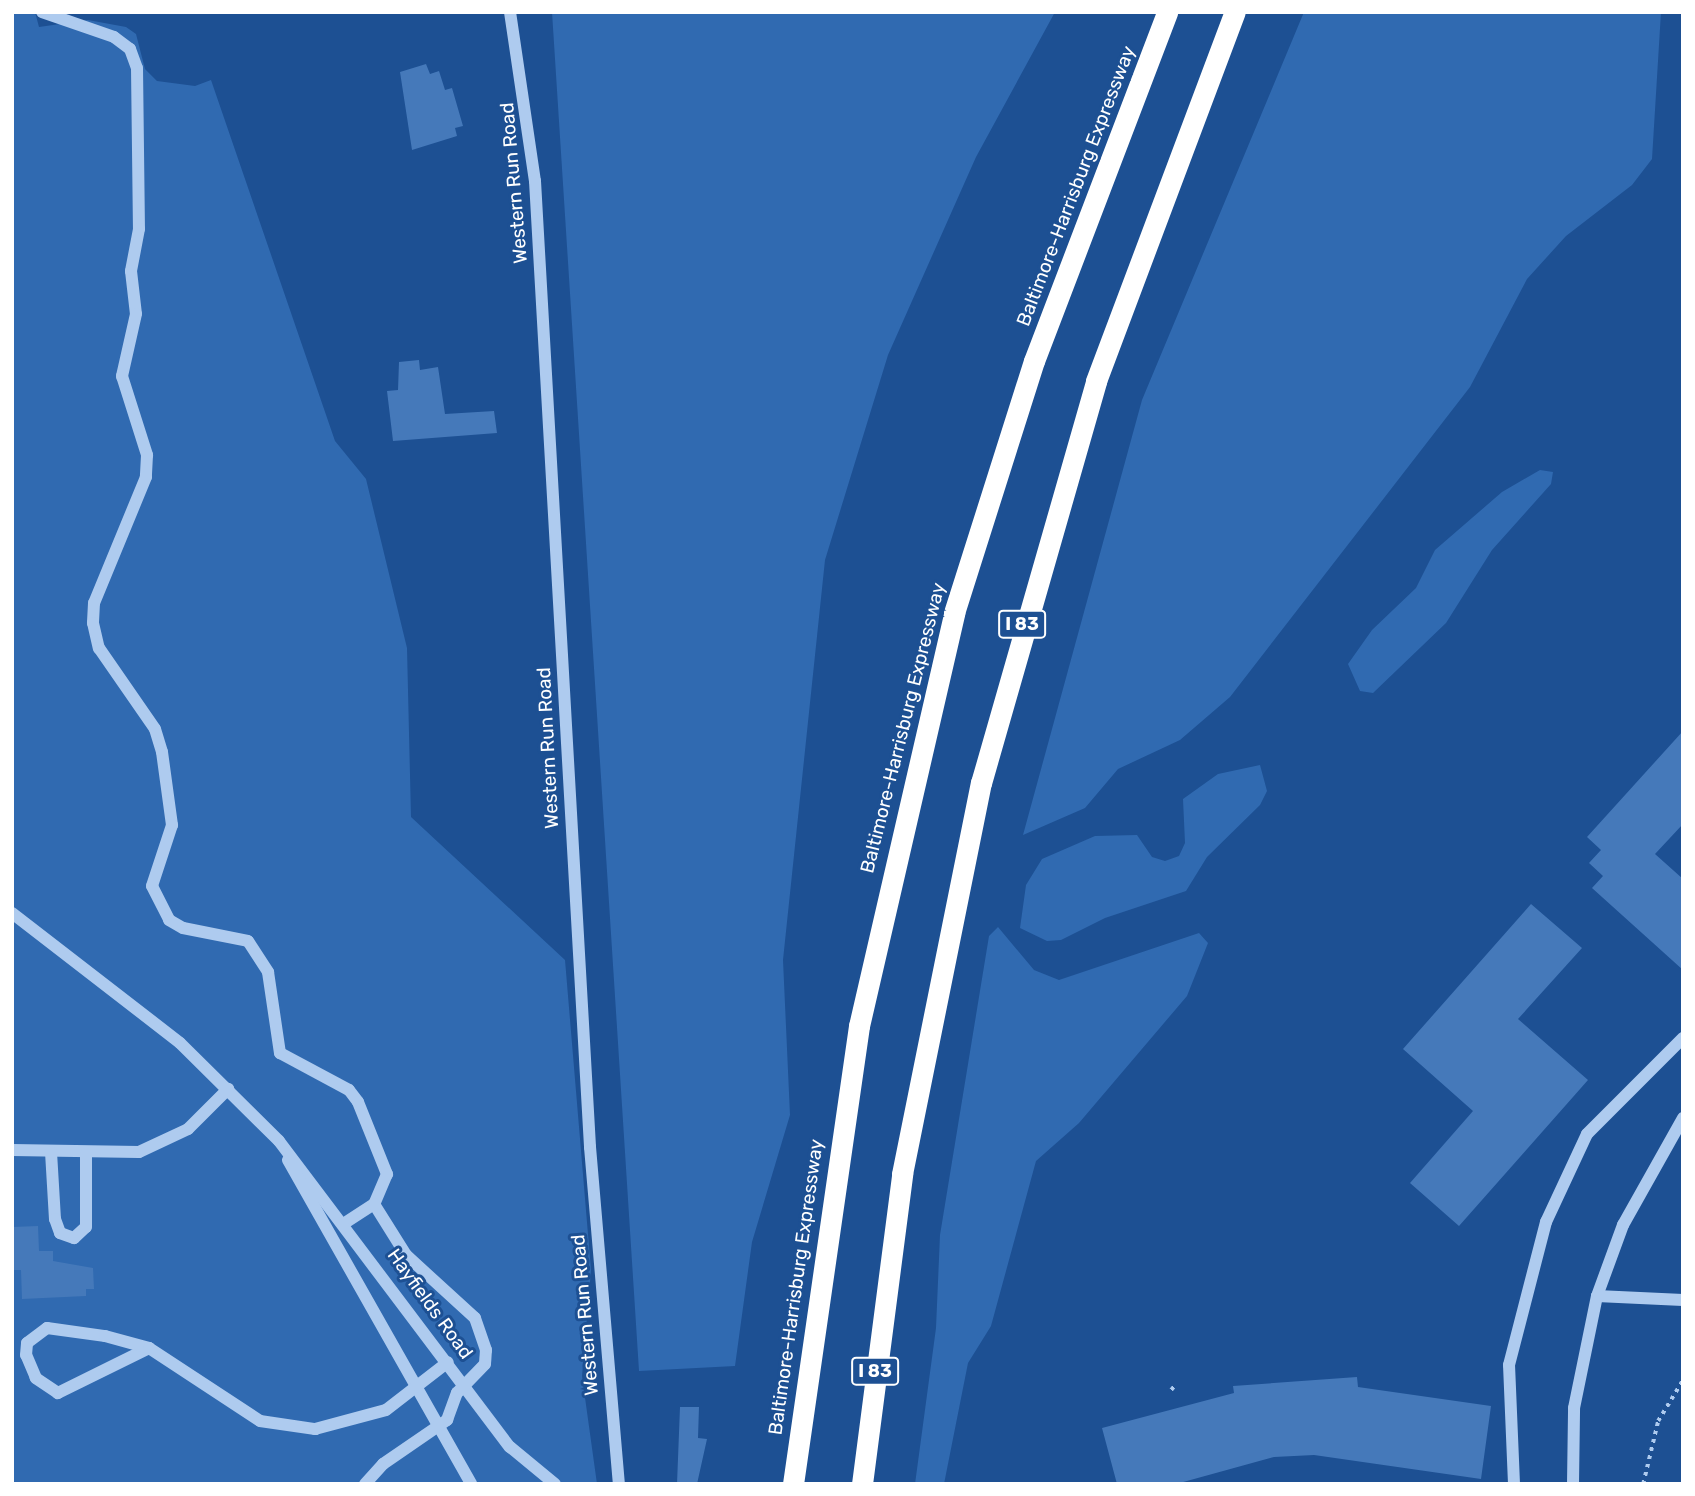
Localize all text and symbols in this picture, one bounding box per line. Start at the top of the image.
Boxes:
street label: Baltimore-Harrisburg Expressway [1012,43,1140,329]
street label: Western Run Road [496,101,532,265]
street label: Baltimore-Harrisburg Expressway [856,580,950,876]
road number: I 83 [998,610,1046,638]
street label: Western Run Road [532,667,564,829]
street label: Baltimore-Harrisburg Expressway [764,1138,828,1436]
street label: Western Run Road [567,1233,603,1397]
street label: Hayfields Road [382,1244,478,1364]
road number: I 83 [850,1356,900,1386]

